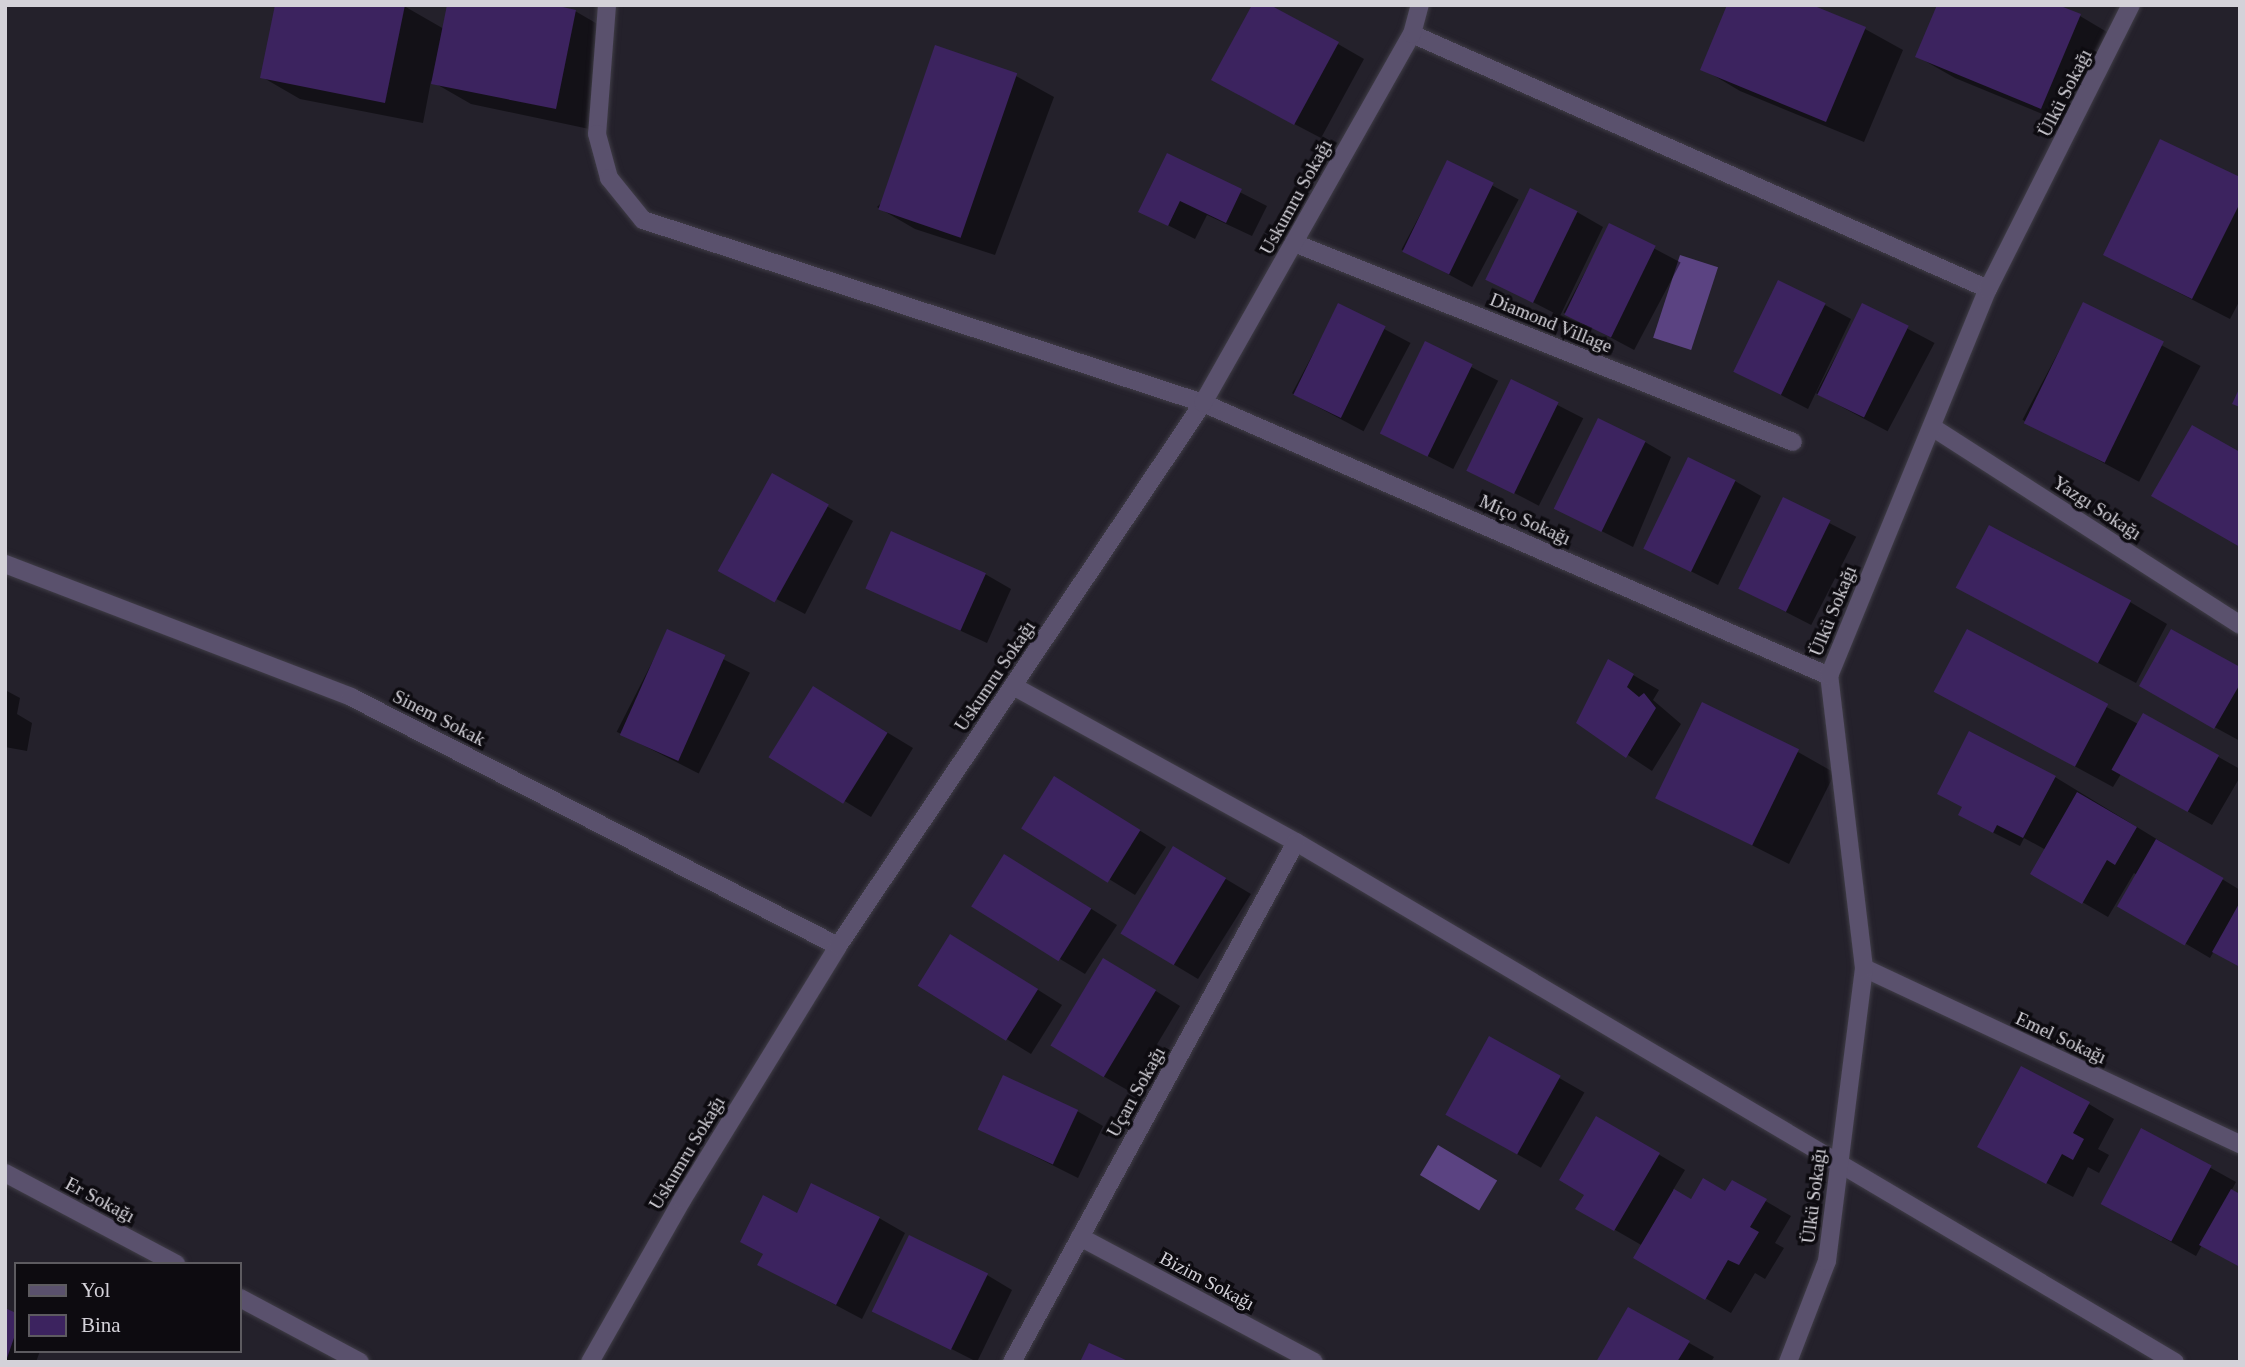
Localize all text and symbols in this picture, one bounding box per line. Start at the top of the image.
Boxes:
street label: Ülkü Sokağı [2033,45,2097,141]
street label: Uskumru Sokağı [1255,135,1337,259]
street label: Diamond Village [1486,288,1616,358]
street label: Yazgı Sokağı [2048,471,2146,545]
street label: Miço Sokağı [1476,490,1574,550]
street label: Ülkü Sokağı [1805,562,1861,660]
street label: Uskumru Sokağı [950,616,1040,736]
street label: Sinem Sokak [389,685,489,751]
street label: Emel Sokağı [2012,1007,2110,1069]
street label: Uçarı Sokağı [1102,1043,1170,1141]
street label: Uskumru Sokağı [644,1092,730,1214]
street label: Ülkü Sokağı [1797,1147,1831,1245]
street label: Er Sokağı [61,1172,139,1228]
street label: Bizim Sokağı [1156,1247,1258,1315]
legend [14,1262,242,1353]
text: Yol [81,1278,110,1302]
text: Bina [81,1313,121,1337]

